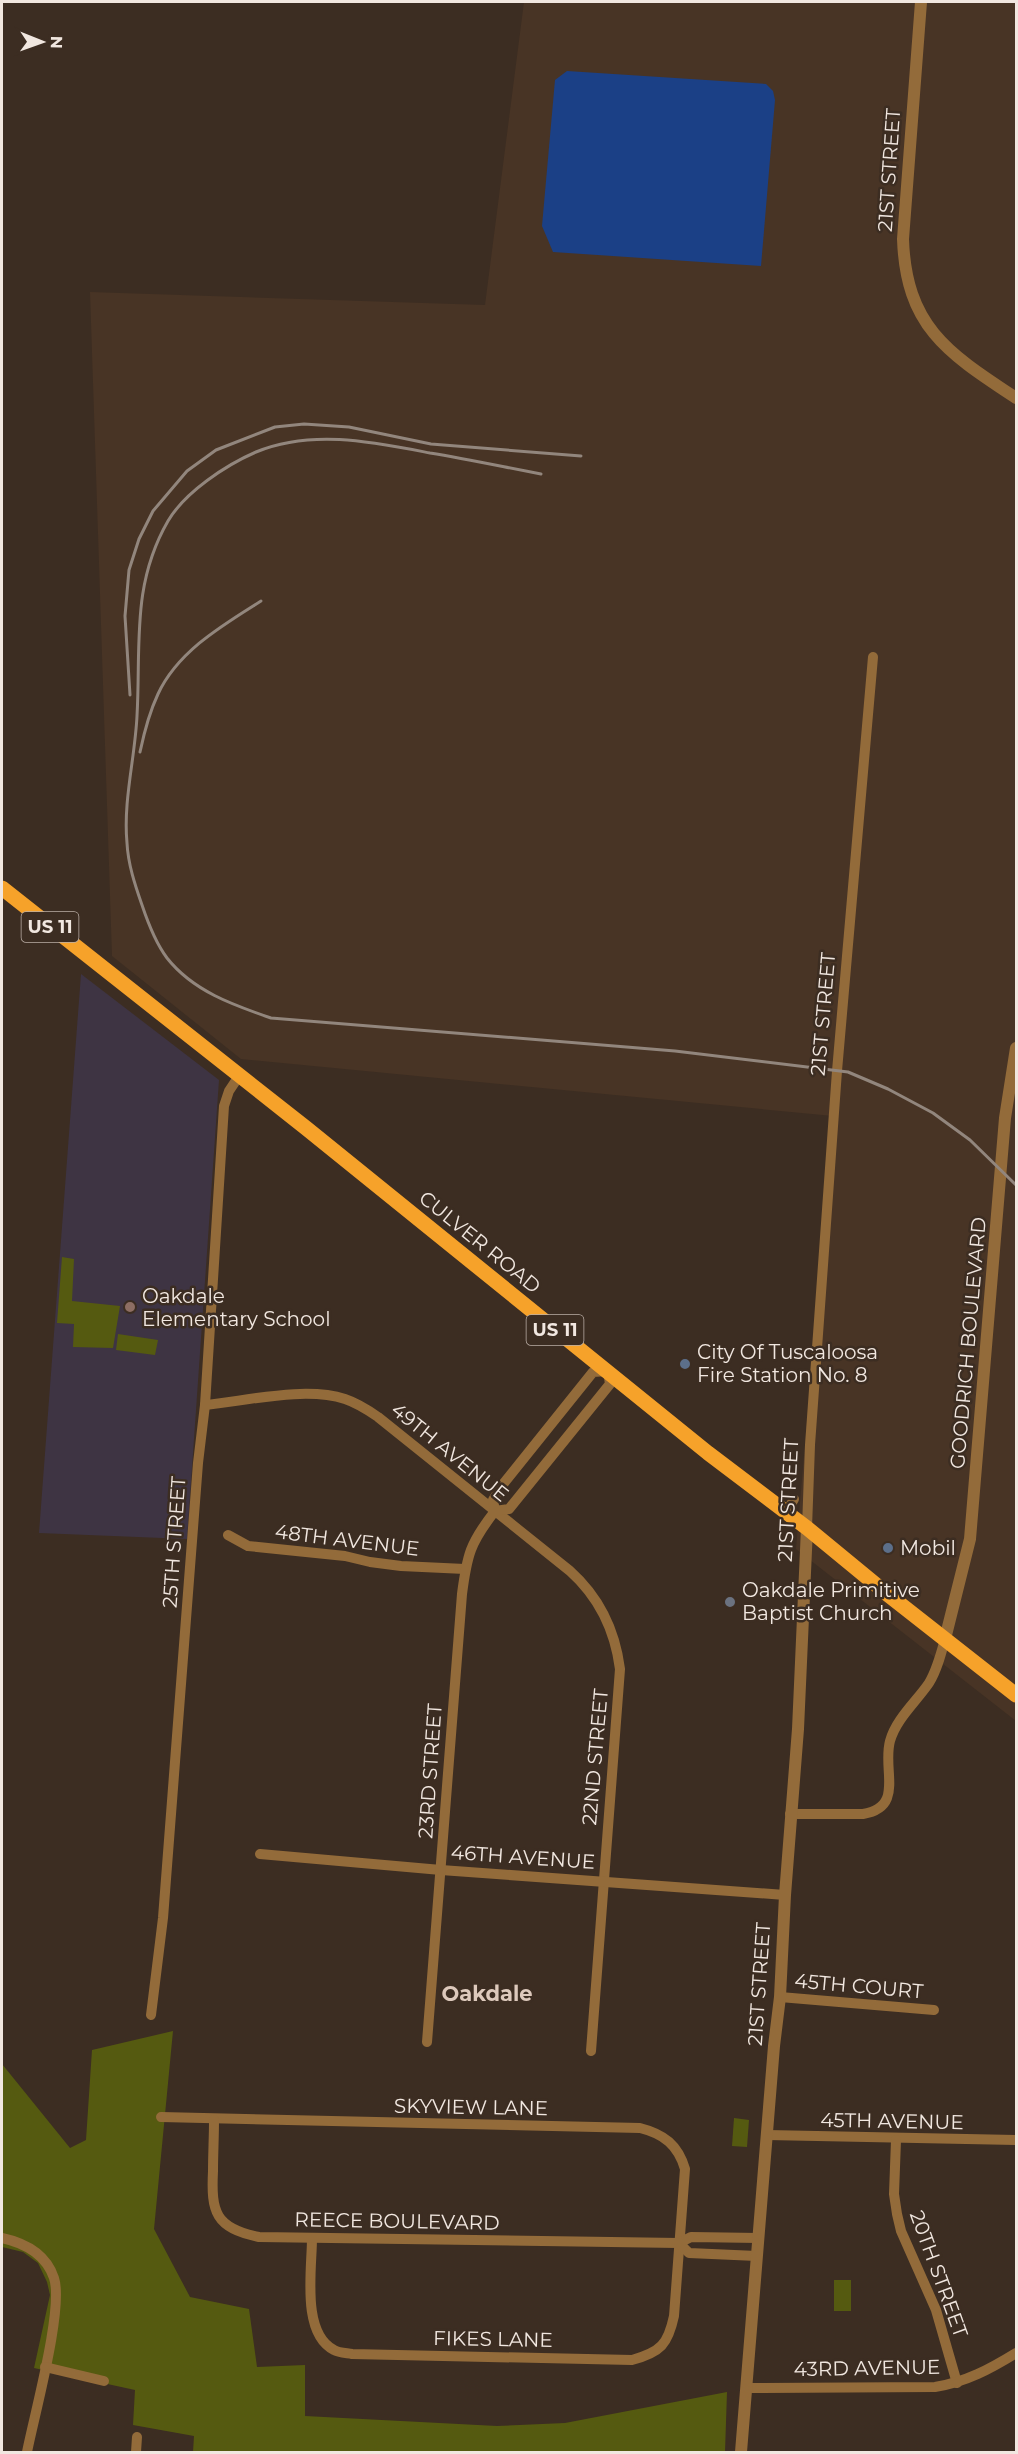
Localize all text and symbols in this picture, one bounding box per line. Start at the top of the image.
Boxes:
north arrow [12,12,72,72]
text: N [47,36,66,49]
street label: 21ST STREET [873,107,905,233]
road number: US 11 [22,912,78,942]
street label: 21ST STREET [806,951,840,1077]
street label: CULVER ROAD [414,1186,546,1298]
street label: GOODRICH BOULEVARD [945,1216,991,1470]
place label: Oakdale Elementary School [142,1284,331,1331]
marker: Oakdale Elementary School [123,1300,137,1314]
road number: US 11 [526,1315,584,1345]
place label: City Of Tuscaloosa Fire Station No. 8 [697,1340,878,1387]
marker: City Of Tuscaloosa Fire Station No. 8 [678,1357,692,1371]
street label: 49TH AVENUE [387,1397,513,1507]
street label: 21ST STREET [773,1437,803,1562]
street label: 25TH STREET [157,1475,191,1609]
street label: 48TH AVENUE [274,1519,420,1561]
place label: Mobil [900,1536,956,1560]
marker: Mobil [881,1541,895,1555]
place label: Oakdale Primitive Baptist Church [742,1578,920,1625]
marker: Oakdale Primitive Baptist Church [723,1595,737,1609]
street label: 22ND STREET [577,1687,613,1826]
street label: 23RD STREET [413,1702,447,1839]
street label: 46TH AVENUE [450,1840,596,1874]
street label: 21ST STREET [743,1921,775,2047]
street label: 45TH COURT [794,1968,925,2004]
district label: Oakdale [441,1981,533,2006]
street label: SKYVIEW LANE [394,2094,548,2120]
street label: 45TH AVENUE [820,2108,964,2134]
street label: REECE BOULEVARD [294,2207,500,2235]
street label: 20TH STREET [905,2207,973,2341]
street label: FIKES LANE [433,2326,553,2352]
street label: 43RD AVENUE [794,2355,940,2381]

